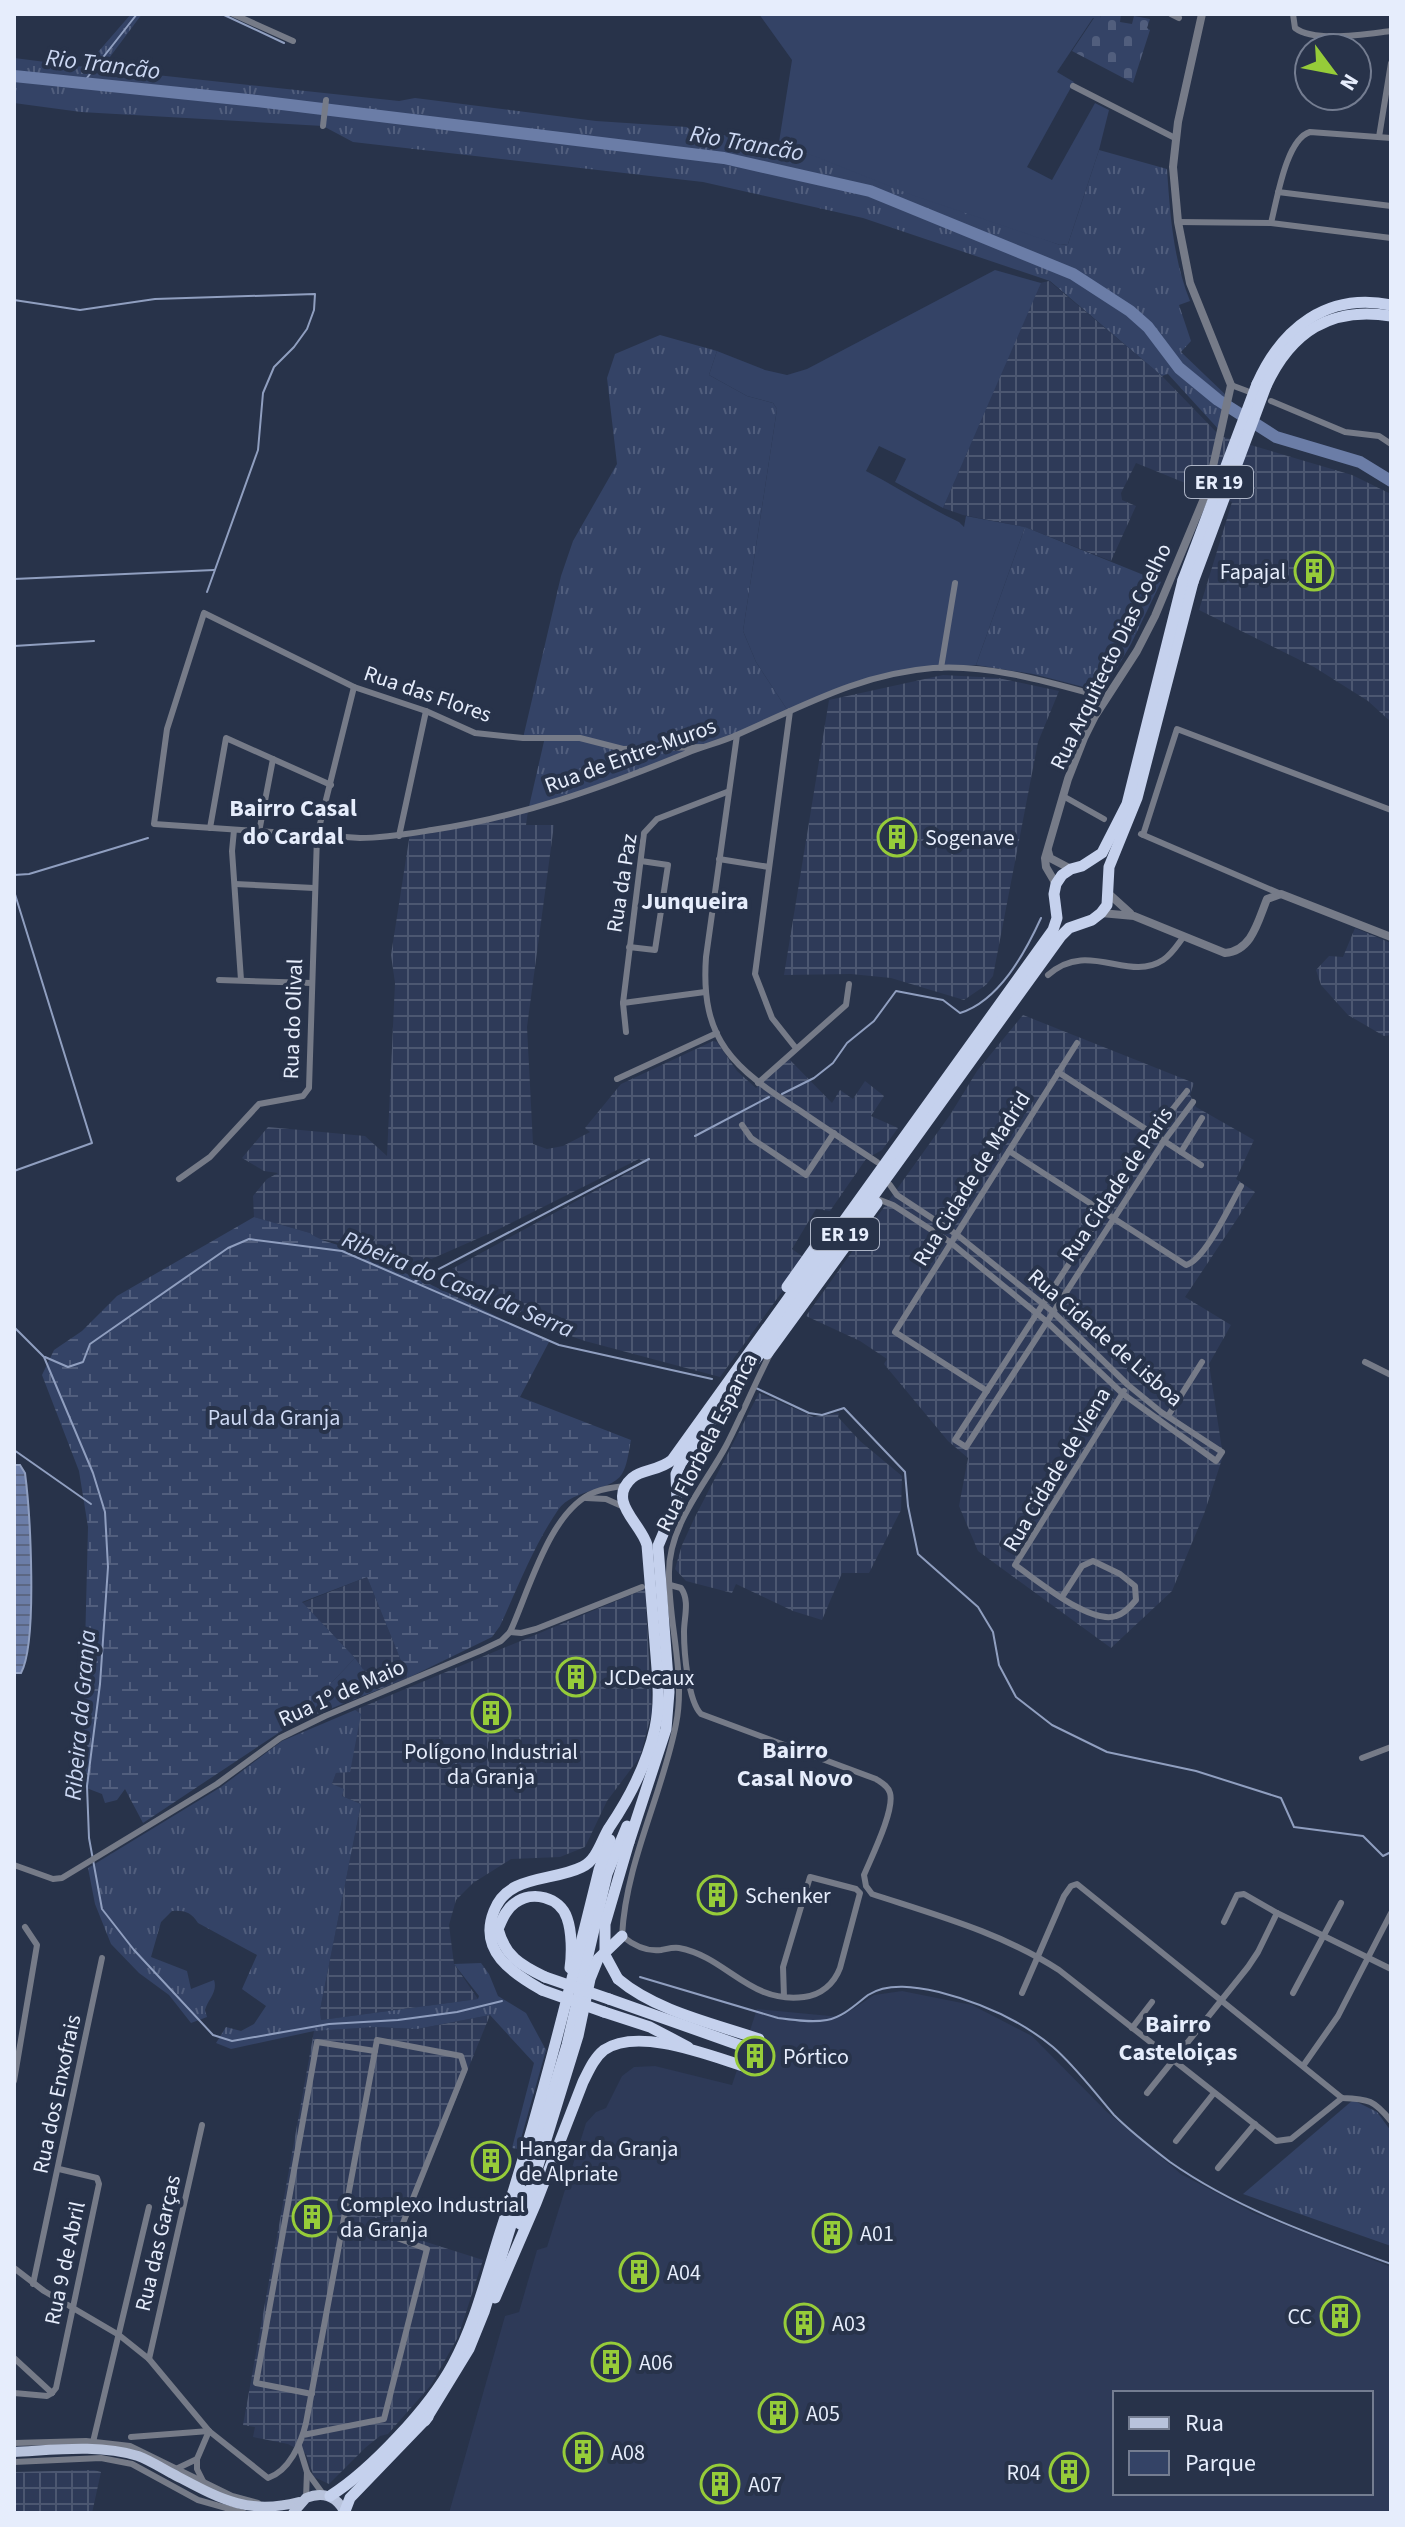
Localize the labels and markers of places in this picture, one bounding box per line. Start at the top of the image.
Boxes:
building icon: Fapajal [1293,550,1335,592]
place label: Fapajal [1220,556,1286,588]
building icon: Sogenave [876,816,918,858]
place label: Sogenave [925,822,1015,854]
building icon: JCDecaux [555,1656,597,1698]
place label: JCDecaux [604,1662,694,1694]
building icon: Polígono Industrial da Granja [470,1692,512,1734]
place label: Polígono Industrial da Granja [404,1736,578,1793]
building icon: Schenker [696,1874,738,1916]
place label: Schenker [745,1880,831,1912]
building icon: Pórtico [734,2035,776,2077]
place label: Pórtico [783,2041,849,2073]
place label: Hangar da Granja de Alpriate [519,2133,678,2190]
building icon: Hangar da Granja de Alpriate [470,2140,512,2182]
place label: Complexo Industrial da Granja [340,2189,525,2246]
building icon: Complexo Industrial da Granja [291,2196,333,2238]
building icon: A01 [811,2212,853,2254]
place label: A01 [860,2218,894,2250]
building icon: A04 [618,2251,660,2293]
place label: A04 [667,2257,701,2289]
building icon: CC [1319,2295,1361,2337]
place label: CC [1288,2301,1312,2333]
building icon: A03 [783,2302,825,2344]
place label: A03 [832,2308,866,2340]
building icon: A06 [590,2341,632,2383]
place label: A06 [639,2347,673,2379]
building icon: A05 [757,2392,799,2434]
place label: A05 [806,2398,840,2430]
building icon: A08 [562,2431,604,2473]
place label: A08 [611,2437,645,2469]
building icon: R04 [1048,2451,1090,2493]
place label: R04 [1007,2457,1041,2489]
building icon: A07 [699,2463,741,2505]
place label: A07 [748,2469,782,2501]

